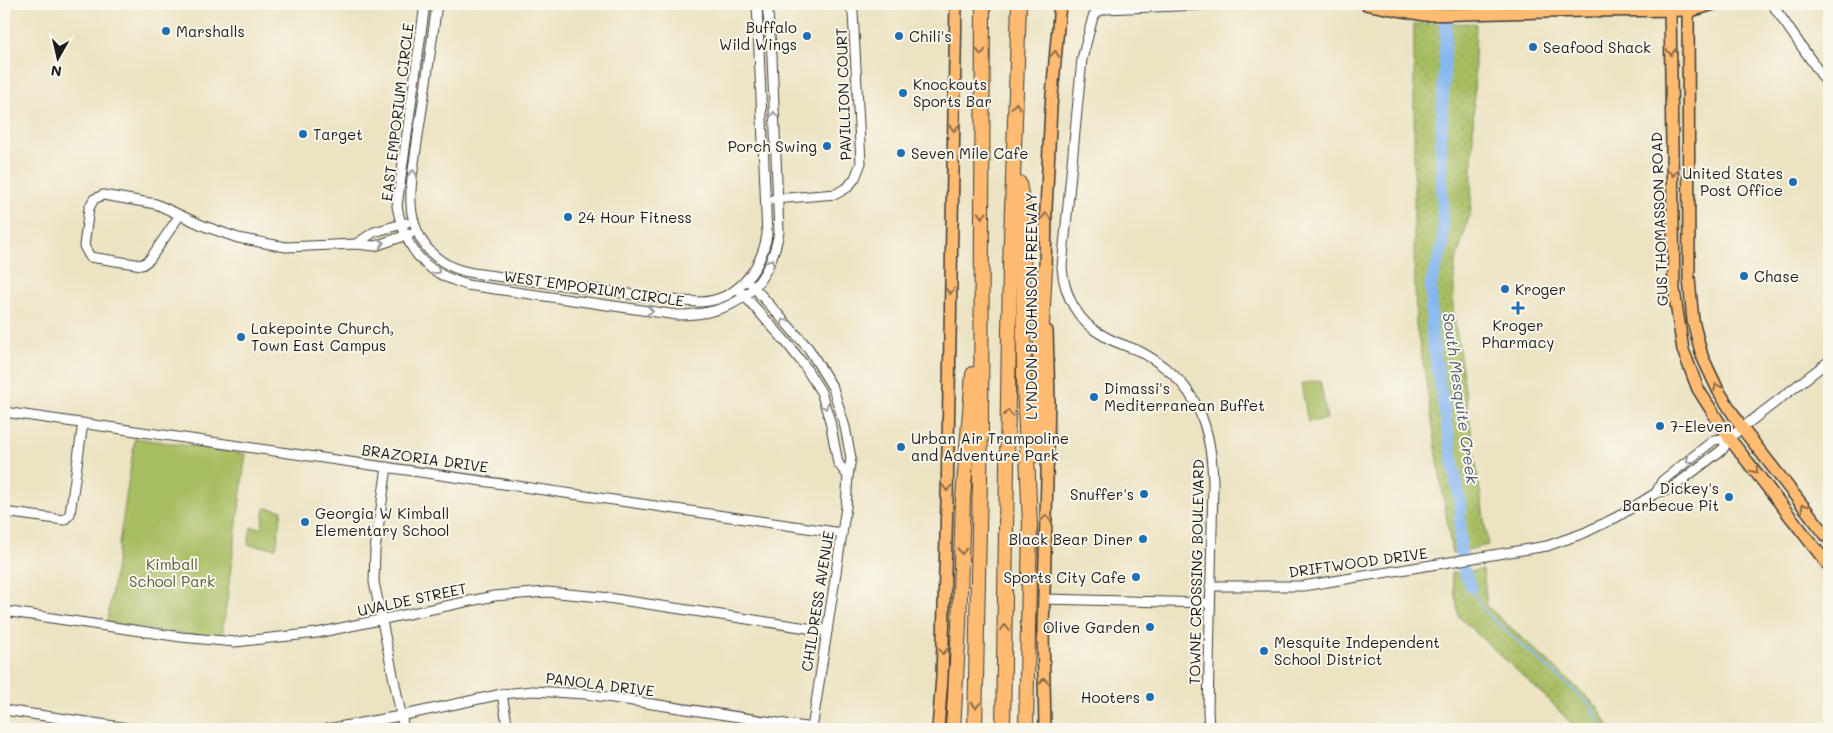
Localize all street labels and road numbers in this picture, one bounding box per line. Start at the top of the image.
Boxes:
street label: EAST EMPORIUM CIRCLE [376,21,418,202]
street label: PAVILLION COURT [831,27,855,161]
street label: GUS THOMASSON ROAD [1646,131,1672,307]
street label: LYNDON B JOHNSON FREEWAY [1021,192,1041,420]
street label: WEST EMPORIUM CIRCLE [502,265,686,311]
street label: BRAZORIA DRIVE [361,439,490,477]
street label: TOWNE CROSSING BOULEVARD [1184,459,1208,685]
street label: CHILDRESS AVENUE [796,529,838,673]
street label: DRIFTWOOD DRIVE [1287,542,1429,582]
street label: UVALDE STREET [355,578,469,620]
street label: PANOLA DRIVE [545,667,656,701]

